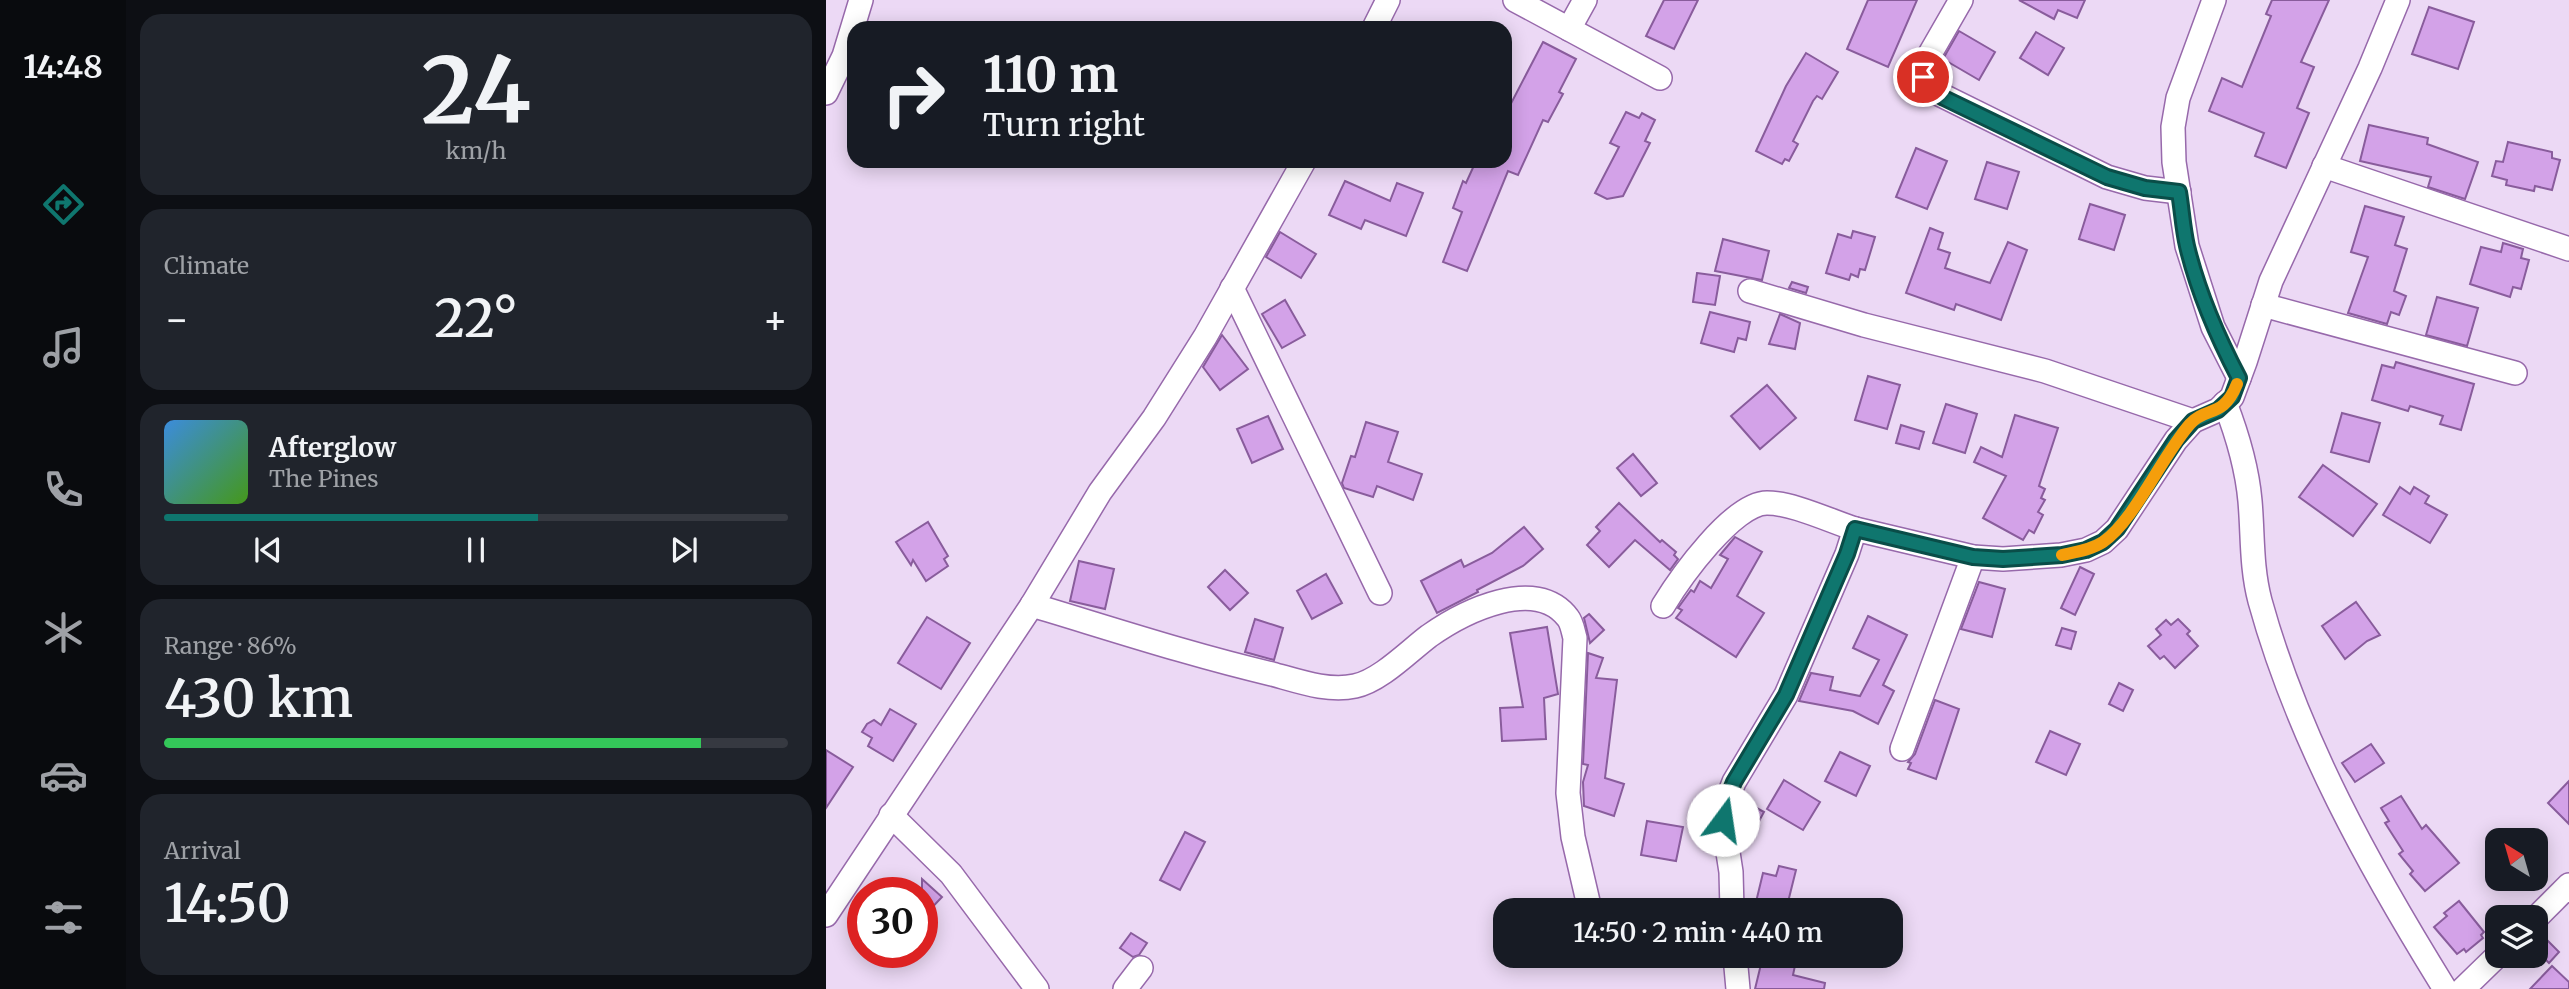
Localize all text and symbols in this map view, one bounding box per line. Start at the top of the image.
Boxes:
text: 24 [421,33,531,148]
text: 110 m [983,44,1118,105]
text: 14:48 [23,47,103,87]
pin [1893,47,1953,107]
icon: right [868,49,959,140]
icon: arrive [1904,58,1942,96]
text: Turn right [983,105,1145,145]
text: km/h [446,136,506,165]
icon: directions [39,180,88,229]
text: Climate [164,251,249,280]
text: 22° [434,286,518,351]
text: − [164,296,189,343]
text: + [763,296,788,343]
icon: music [39,323,88,372]
text: Afterglow [269,431,396,464]
text: The Pines [269,464,379,493]
icon: phone [39,465,88,514]
icon: previous [249,531,287,569]
icon: pause [457,531,495,569]
icon: next [665,531,703,569]
icon: climate [39,608,88,657]
text: Range · 86% [164,631,297,660]
text: 430 km [164,666,353,731]
icon: car [39,751,88,800]
position arrow [1686,783,1760,857]
north arrow [2485,828,2548,891]
map controls [2485,828,2548,968]
text: Arrival [164,836,241,865]
text: 14:50 [164,871,291,936]
speed limit sign: 30 [847,877,938,968]
icon: filters [39,893,88,942]
button: layers [2485,905,2548,968]
text: 14:50 · 2 min · 440 m [1573,916,1823,949]

